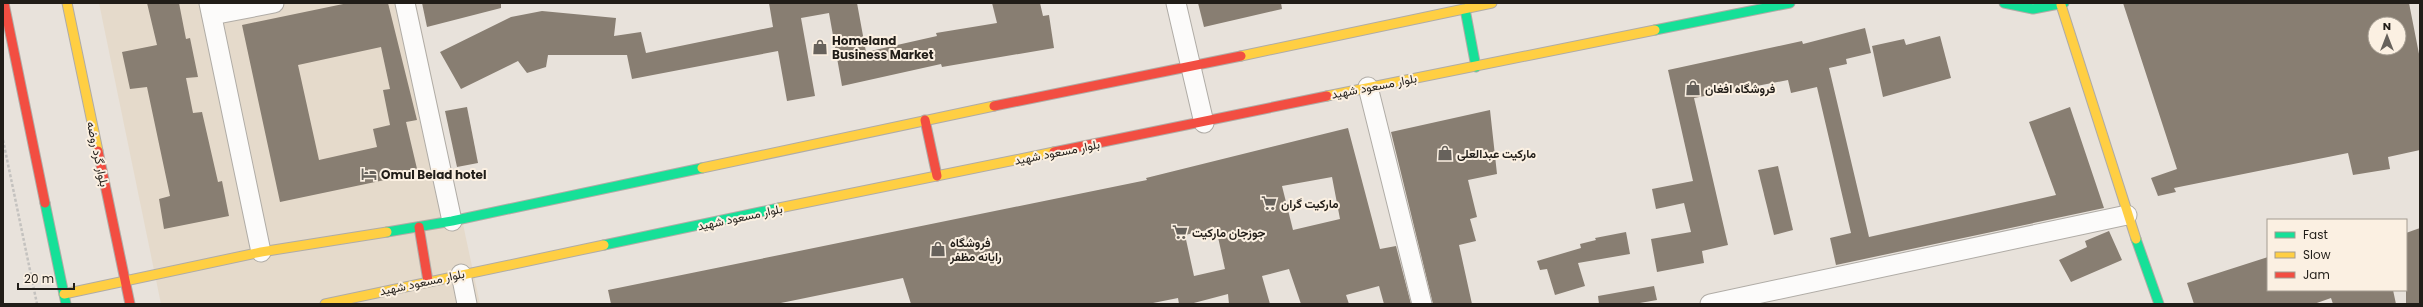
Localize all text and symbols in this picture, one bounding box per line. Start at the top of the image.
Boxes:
north arrow [2367,16,2407,56]
text: N [2383,18,2391,34]
place label: Homeland Business Market [832,32,934,63]
shop icon: Homeland Business Market [811,38,829,56]
street label: بلوار مسعود شهید [1330,69,1418,103]
shop icon: فروشگاه افغان [1684,79,1702,97]
place label: فروشگاه افغان [1705,80,1776,97]
street label: بلوار گرد روضه [83,120,113,188]
street label: بلوار مسعود شهید [1013,135,1101,169]
shop icon: مارکیت عبدالعلی [1436,144,1454,162]
place label: مارکیت عبدالعلی [1457,145,1536,162]
hotel icon: Omul Belad hotel [360,165,378,183]
place label: Omul Belad hotel [381,166,487,183]
supermarket icon: مارکیت گران [1260,194,1278,212]
place label: مارکیت گران [1281,195,1339,212]
street label: بلوار مسعود شهید [696,200,784,234]
legend [2267,219,2407,291]
supermarket icon: جوزجان مارکیت [1171,223,1189,241]
place label: جوزجان مارکیت [1192,224,1265,241]
text: Fast [2303,226,2328,243]
place label: فروشگاه رایانه مظفر [949,234,1002,265]
shop icon: فروشگاه رایانه مظفر [929,240,947,258]
text: Slow [2303,246,2331,263]
scale bar [18,265,74,291]
street label: بلوار مسعود شهید [378,265,466,299]
text: Jam [2303,266,2330,283]
text: 20 m [24,270,54,287]

